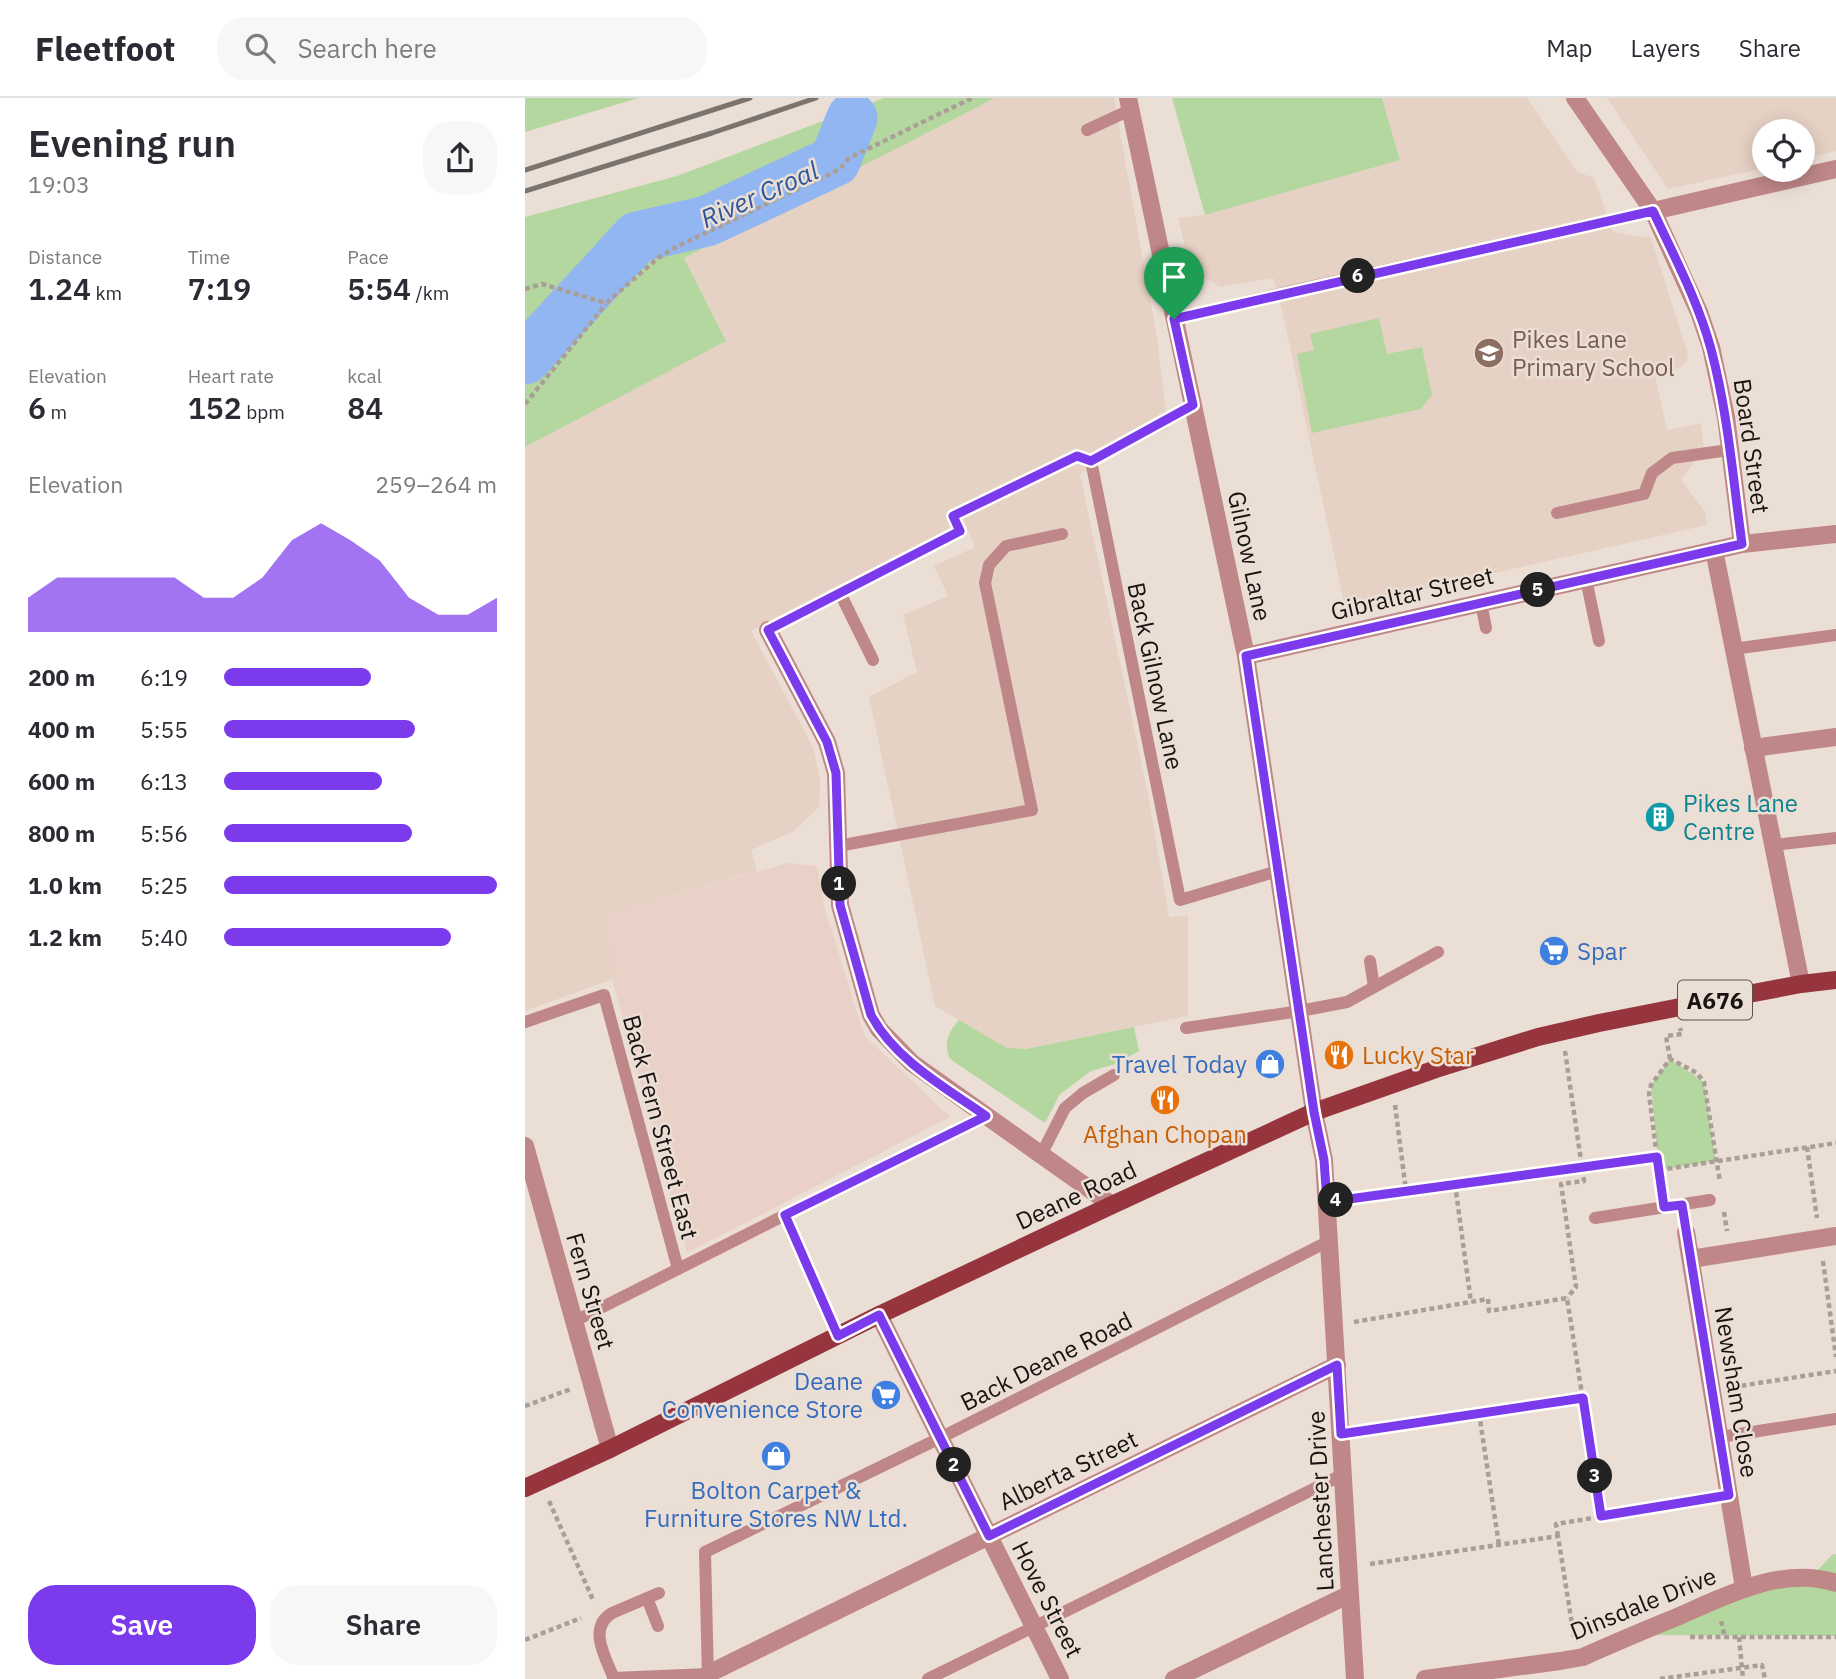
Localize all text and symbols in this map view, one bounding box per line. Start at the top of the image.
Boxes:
search box [217,17,707,80]
text: Fleetfoot [35,27,175,70]
icon: search [241,29,279,67]
text: Search here [297,31,437,65]
text: Map [1546,32,1593,64]
text: Layers [1631,32,1701,64]
text: Share [1739,32,1801,64]
text: Evening run [28,118,236,167]
map controls [1752,119,1815,182]
button: locate [1752,119,1815,182]
button: share [423,121,497,195]
water label: River Croal [695,153,823,235]
text: 19:03 [28,169,90,199]
text: Distance [28,245,102,269]
text: Time [188,245,230,269]
text: Pace [347,245,389,269]
pin [1144,247,1204,319]
icon: arrive [1155,258,1193,296]
pin: 6 [1341,258,1375,294]
text: 6 [1352,263,1363,287]
text: 1.24 [28,269,91,308]
text: 7:19 [188,269,251,308]
text: 5:54 [347,269,411,308]
text: km [91,281,122,305]
text: /km [411,281,449,305]
place label: Pikes Lane Primary School [1512,323,1675,383]
school or university icon: Pikes Lane Primary School [1472,336,1506,370]
text: Elevation [28,364,107,388]
text: Heart rate [188,364,274,388]
text: kcal [347,364,382,388]
street label: Board Street [1727,376,1777,516]
text: 6 [28,388,46,427]
text: 152 [188,388,242,427]
text: 84 [347,388,383,427]
text: m [46,400,67,424]
text: bpm [242,400,285,424]
text: Elevation [28,469,123,499]
text: 259–264 m [375,469,497,499]
street label: Gilnow Lane [1221,488,1279,624]
street label: Gibraltar Street [1327,559,1497,627]
pin: 5 [1521,573,1555,608]
text: 5 [1532,577,1543,601]
street label: Back Gilnow Lane [1121,579,1191,773]
text: 200 m [28,662,95,692]
text: 6:19 [140,662,188,692]
text: 400 m [28,714,95,744]
text: 5:55 [140,714,188,744]
text: 600 m [28,766,95,796]
text: 6:13 [140,766,188,796]
place label: Pikes Lane Centre [1683,787,1798,847]
building icon: Pikes Lane Centre [1643,800,1677,834]
text: 800 m [28,818,95,848]
text: 5:56 [140,818,188,848]
pin: 1 [821,866,857,902]
text: 1.0 km [28,870,102,900]
text: 5:25 [140,870,188,900]
text: 1 [833,871,844,895]
text: 1.2 km [28,922,102,952]
text: 5:40 [140,922,188,952]
supermarket icon: Spar [1537,934,1571,968]
place label: Spar [1577,935,1627,967]
road number: A676 [1678,980,1752,1020]
street label: Back Fern Street East [616,1011,706,1243]
restaurant icon: Lucky Star [1322,1038,1356,1072]
place label: Lucky Star [1362,1039,1474,1071]
shop icon: Travel Today [1253,1047,1287,1081]
place label: Travel Today [1112,1048,1247,1080]
restaurant icon: Afghan Chopan [1148,1083,1182,1117]
place label: Afghan Chopan [1083,1118,1247,1150]
street label: Deane Road [1010,1153,1142,1237]
pin: 4 [1319,1182,1353,1218]
text: 4 [1330,1187,1341,1211]
street label: Fern Street [559,1229,623,1353]
street label: Back Deane Road [955,1304,1137,1418]
street label: Newsham Close [1708,1304,1766,1480]
place label: Deane Convenience Store [662,1365,863,1425]
supermarket icon: Deane Convenience Store [869,1378,903,1412]
street label: Lanchester Drive [1299,1410,1341,1592]
street label: Alberta Street [993,1423,1143,1517]
shop icon: Bolton Carpet & Furniture Stores NW Ltd. [759,1439,793,1473]
pin: 2 [937,1448,971,1482]
text: 2 [948,1452,959,1476]
pin: 3 [1577,1458,1613,1494]
text: 3 [1589,1463,1600,1487]
place label: Bolton Carpet & Furniture Stores NW Ltd. [644,1474,908,1534]
street label: Hove Street [1005,1535,1091,1663]
street label: Dinsdale Drive [1565,1559,1721,1647]
button: Save [28,1585,256,1665]
button: Share [270,1585,497,1665]

